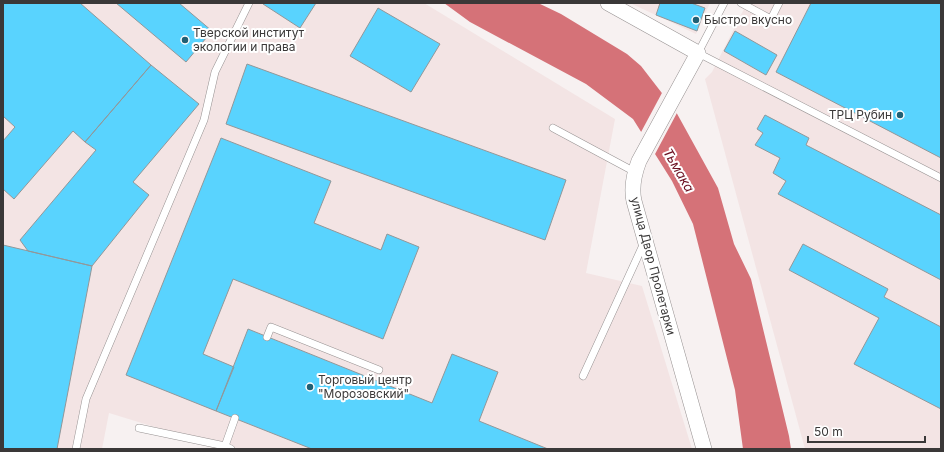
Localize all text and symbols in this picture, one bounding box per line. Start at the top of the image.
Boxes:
place label: Быстро вкусно [704,12,792,27]
marker: Быстро вкусно [691,15,701,25]
place label: Тверской институт экологии и права [193,25,305,54]
marker: Тверской институт экологии и права [180,35,190,45]
place label: ТРЦ Рубин [829,107,892,122]
marker: ТРЦ Рубин [895,110,905,120]
water label: Тьмака [660,145,698,195]
street label: улица Двор Пролетарки [628,195,679,337]
place label: Торговый центр "Морозовский" [318,372,412,401]
marker: Торговый центр "Морозовский" [305,382,315,392]
scale bar [808,418,925,444]
text: 50 m [814,424,843,439]

